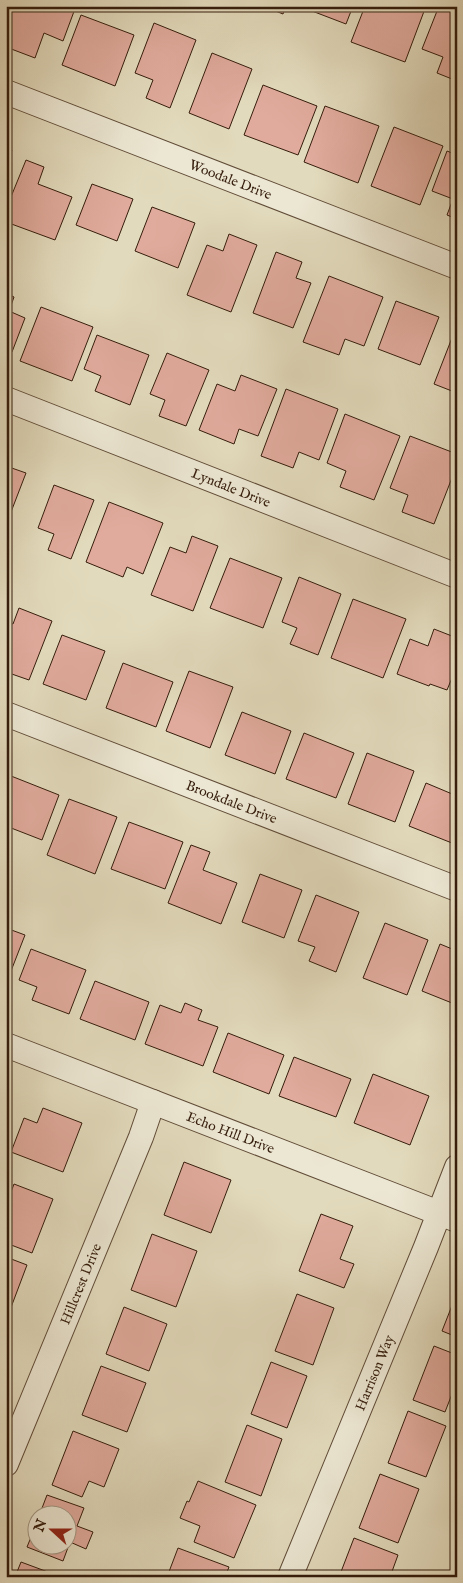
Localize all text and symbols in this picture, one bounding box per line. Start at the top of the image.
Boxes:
street label: Woodale Drive [186,156,275,204]
street label: Lyndale Drive [189,465,274,512]
street label: Brookdale Drive [183,777,280,828]
street label: Echo Hill Drive [184,1108,277,1159]
street label: Hillcrest Drive [57,1240,106,1328]
street label: Harrison Way [351,1332,399,1414]
north arrow [28,1506,78,1556]
text: N [30,1517,51,1536]

